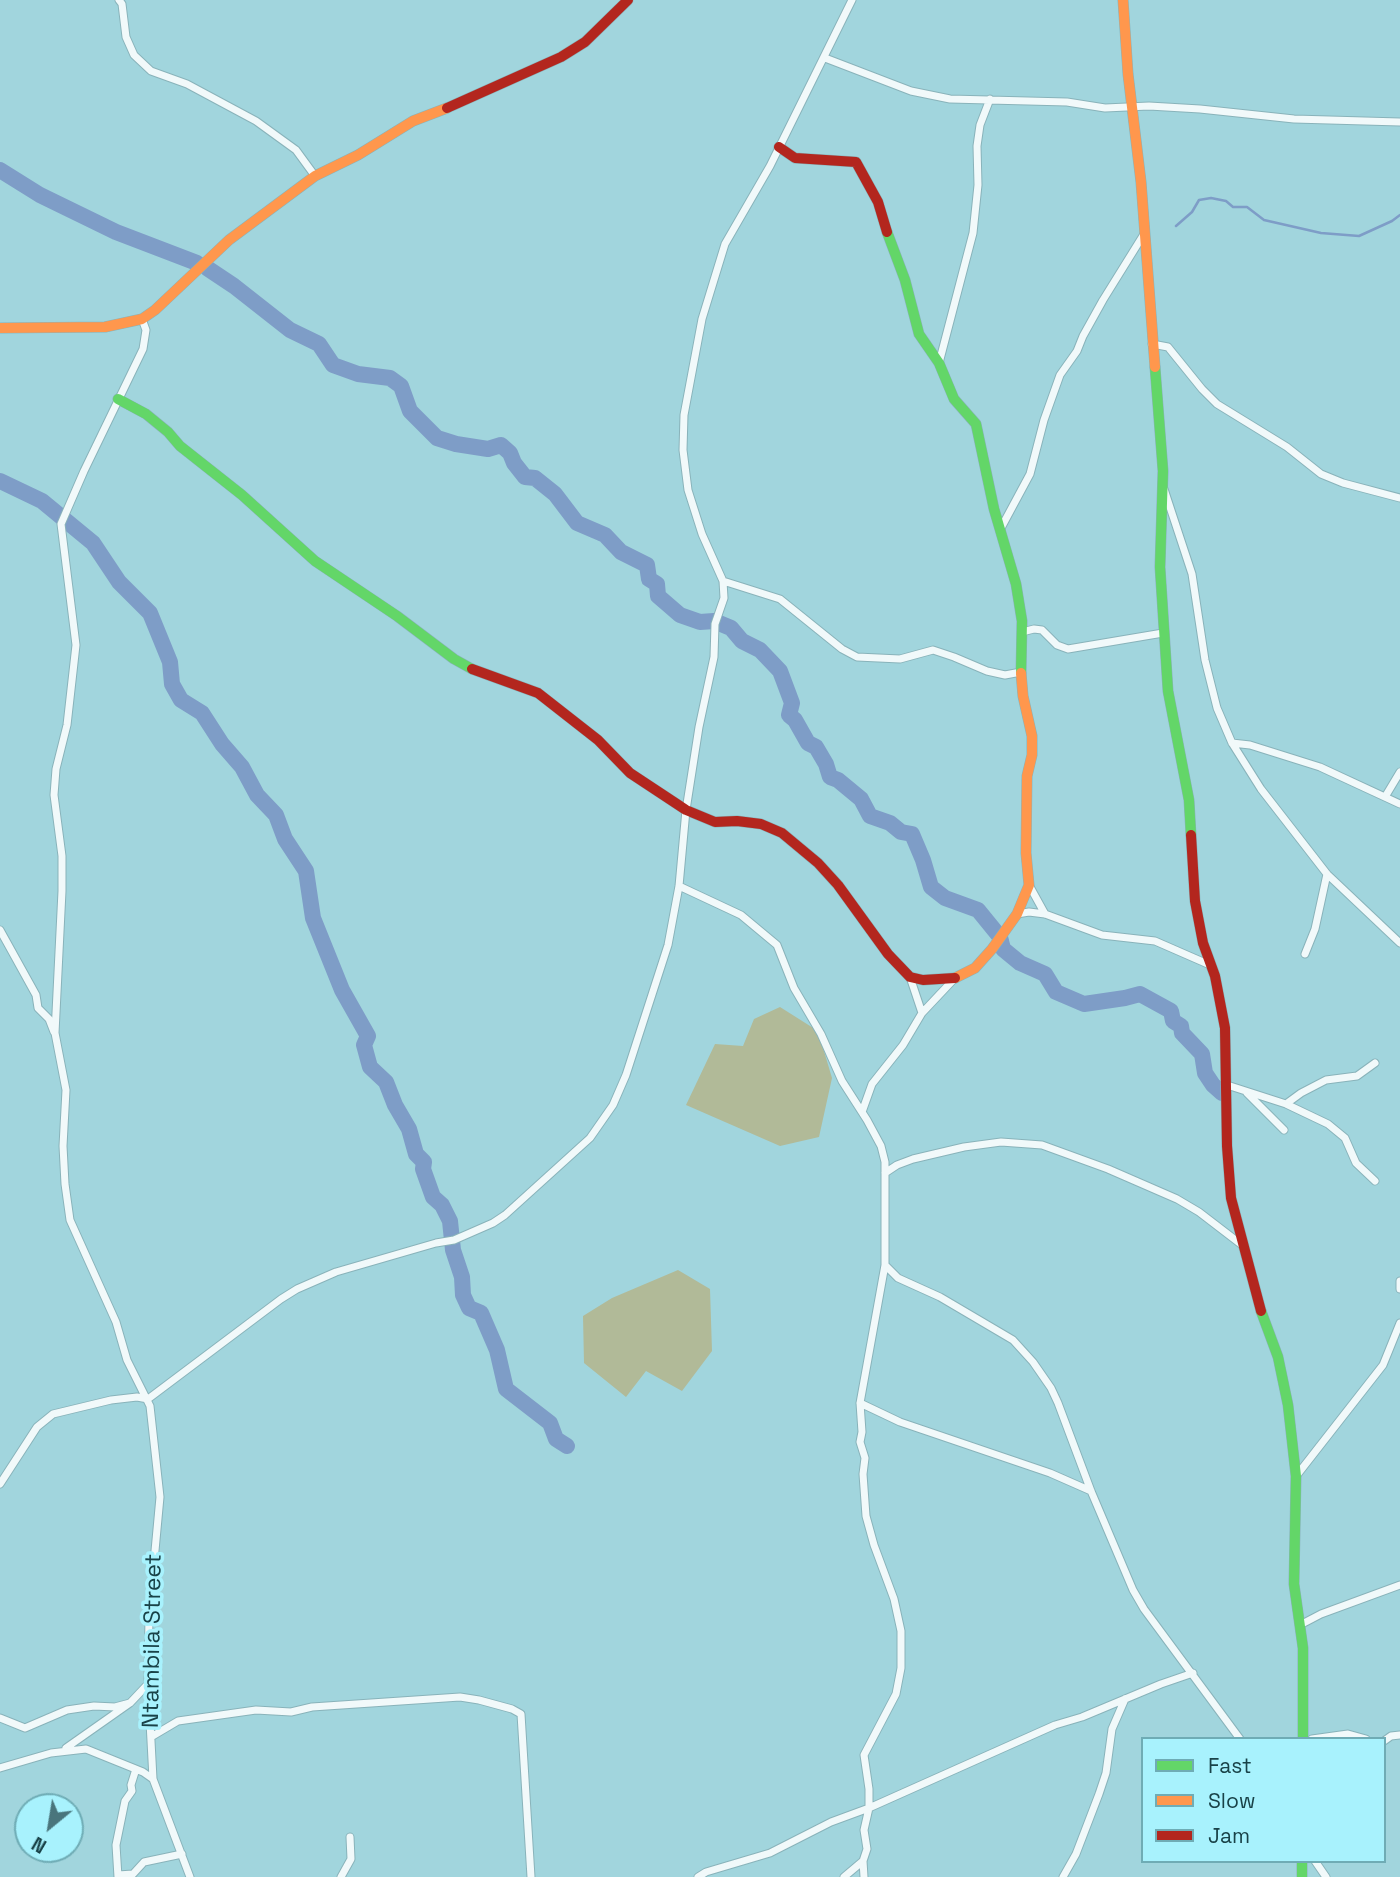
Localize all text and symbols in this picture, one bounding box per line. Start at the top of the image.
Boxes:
street label: Ntambila Street [138,1554,168,1728]
legend [1141,1737,1386,1863]
text: Fast [1208,1752,1252,1779]
text: Slow [1208,1787,1256,1814]
north arrow [14,1793,84,1863]
text: Jam [1208,1822,1250,1849]
text: N [27,1831,51,1859]

